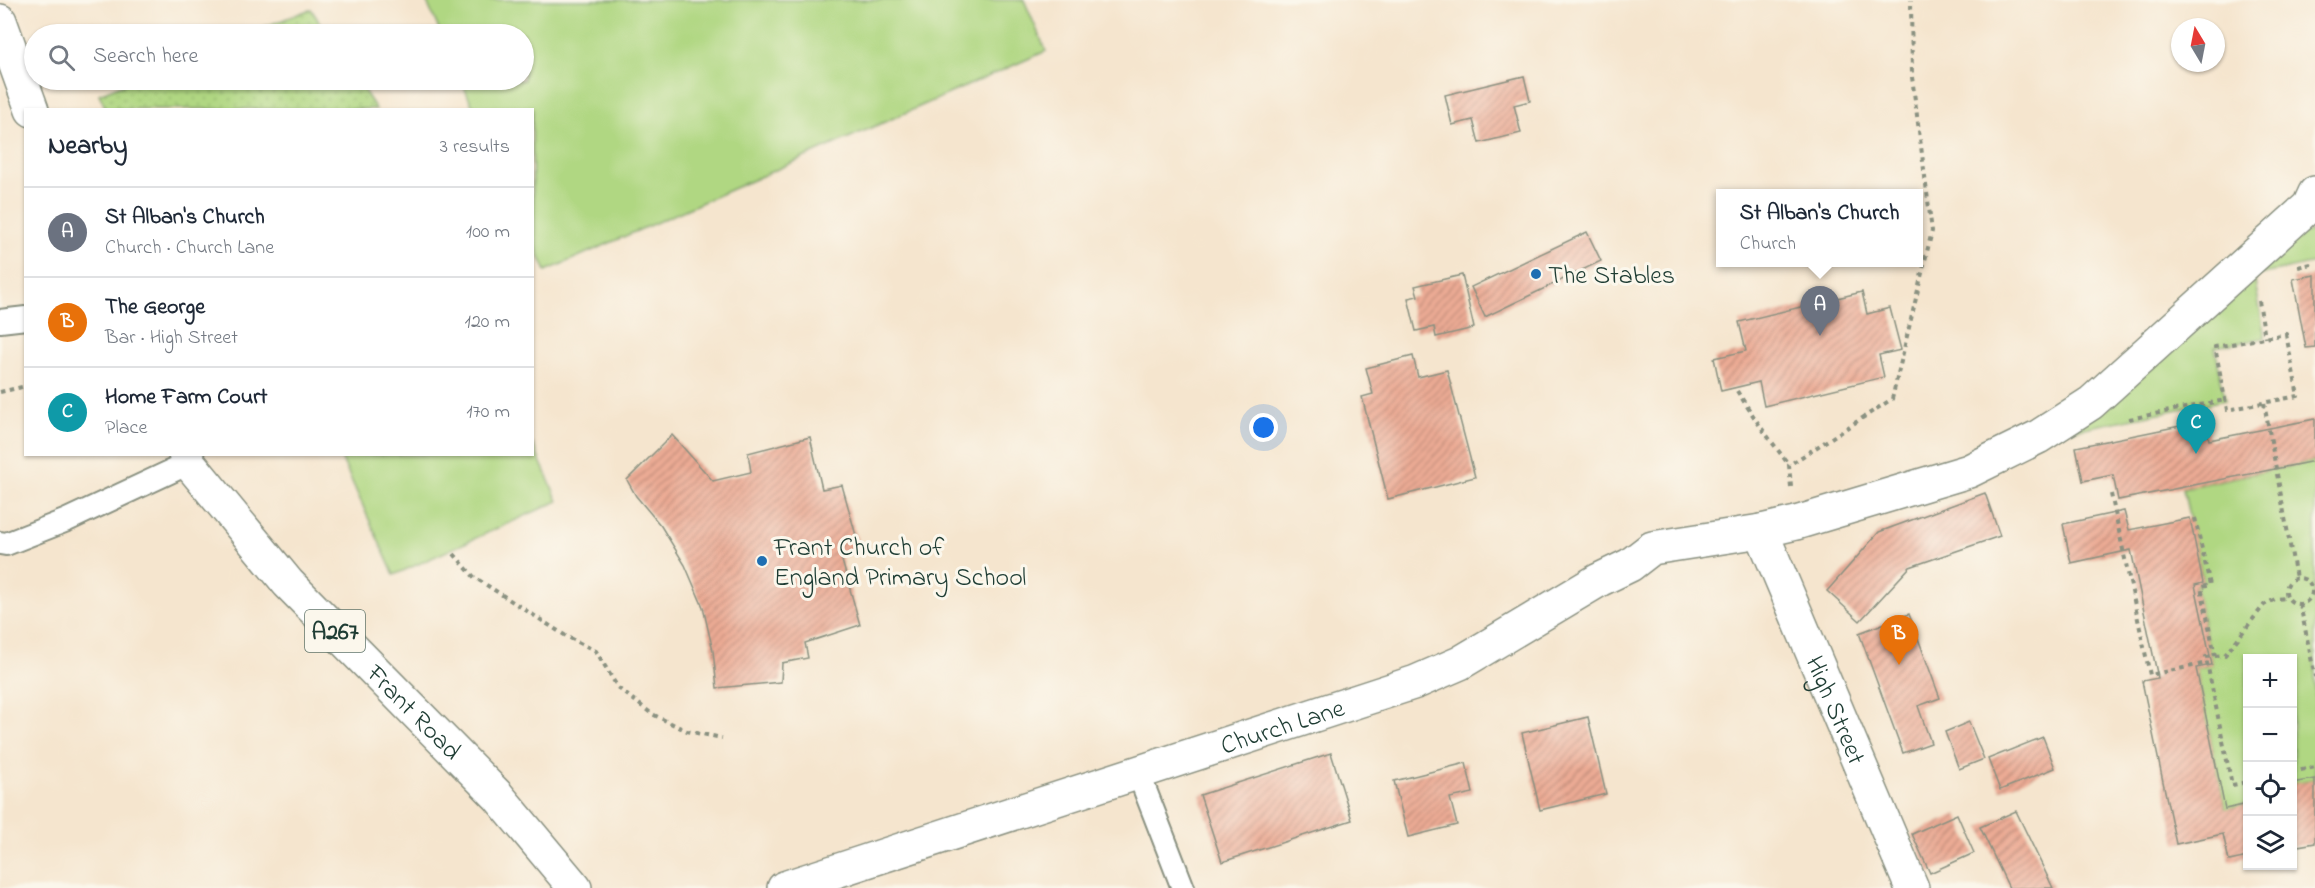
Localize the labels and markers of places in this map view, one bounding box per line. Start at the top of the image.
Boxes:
place label: The Stables [1548,258,1675,296]
marker: The Stables [1529,267,1543,281]
pin: A [1800,286,1840,336]
pin: C [2176,404,2216,454]
place label: Frant Church of England Primary School [773,530,1026,598]
marker: Frant Church of England Primary School [755,554,769,568]
pin: B [1880,616,1918,665]

